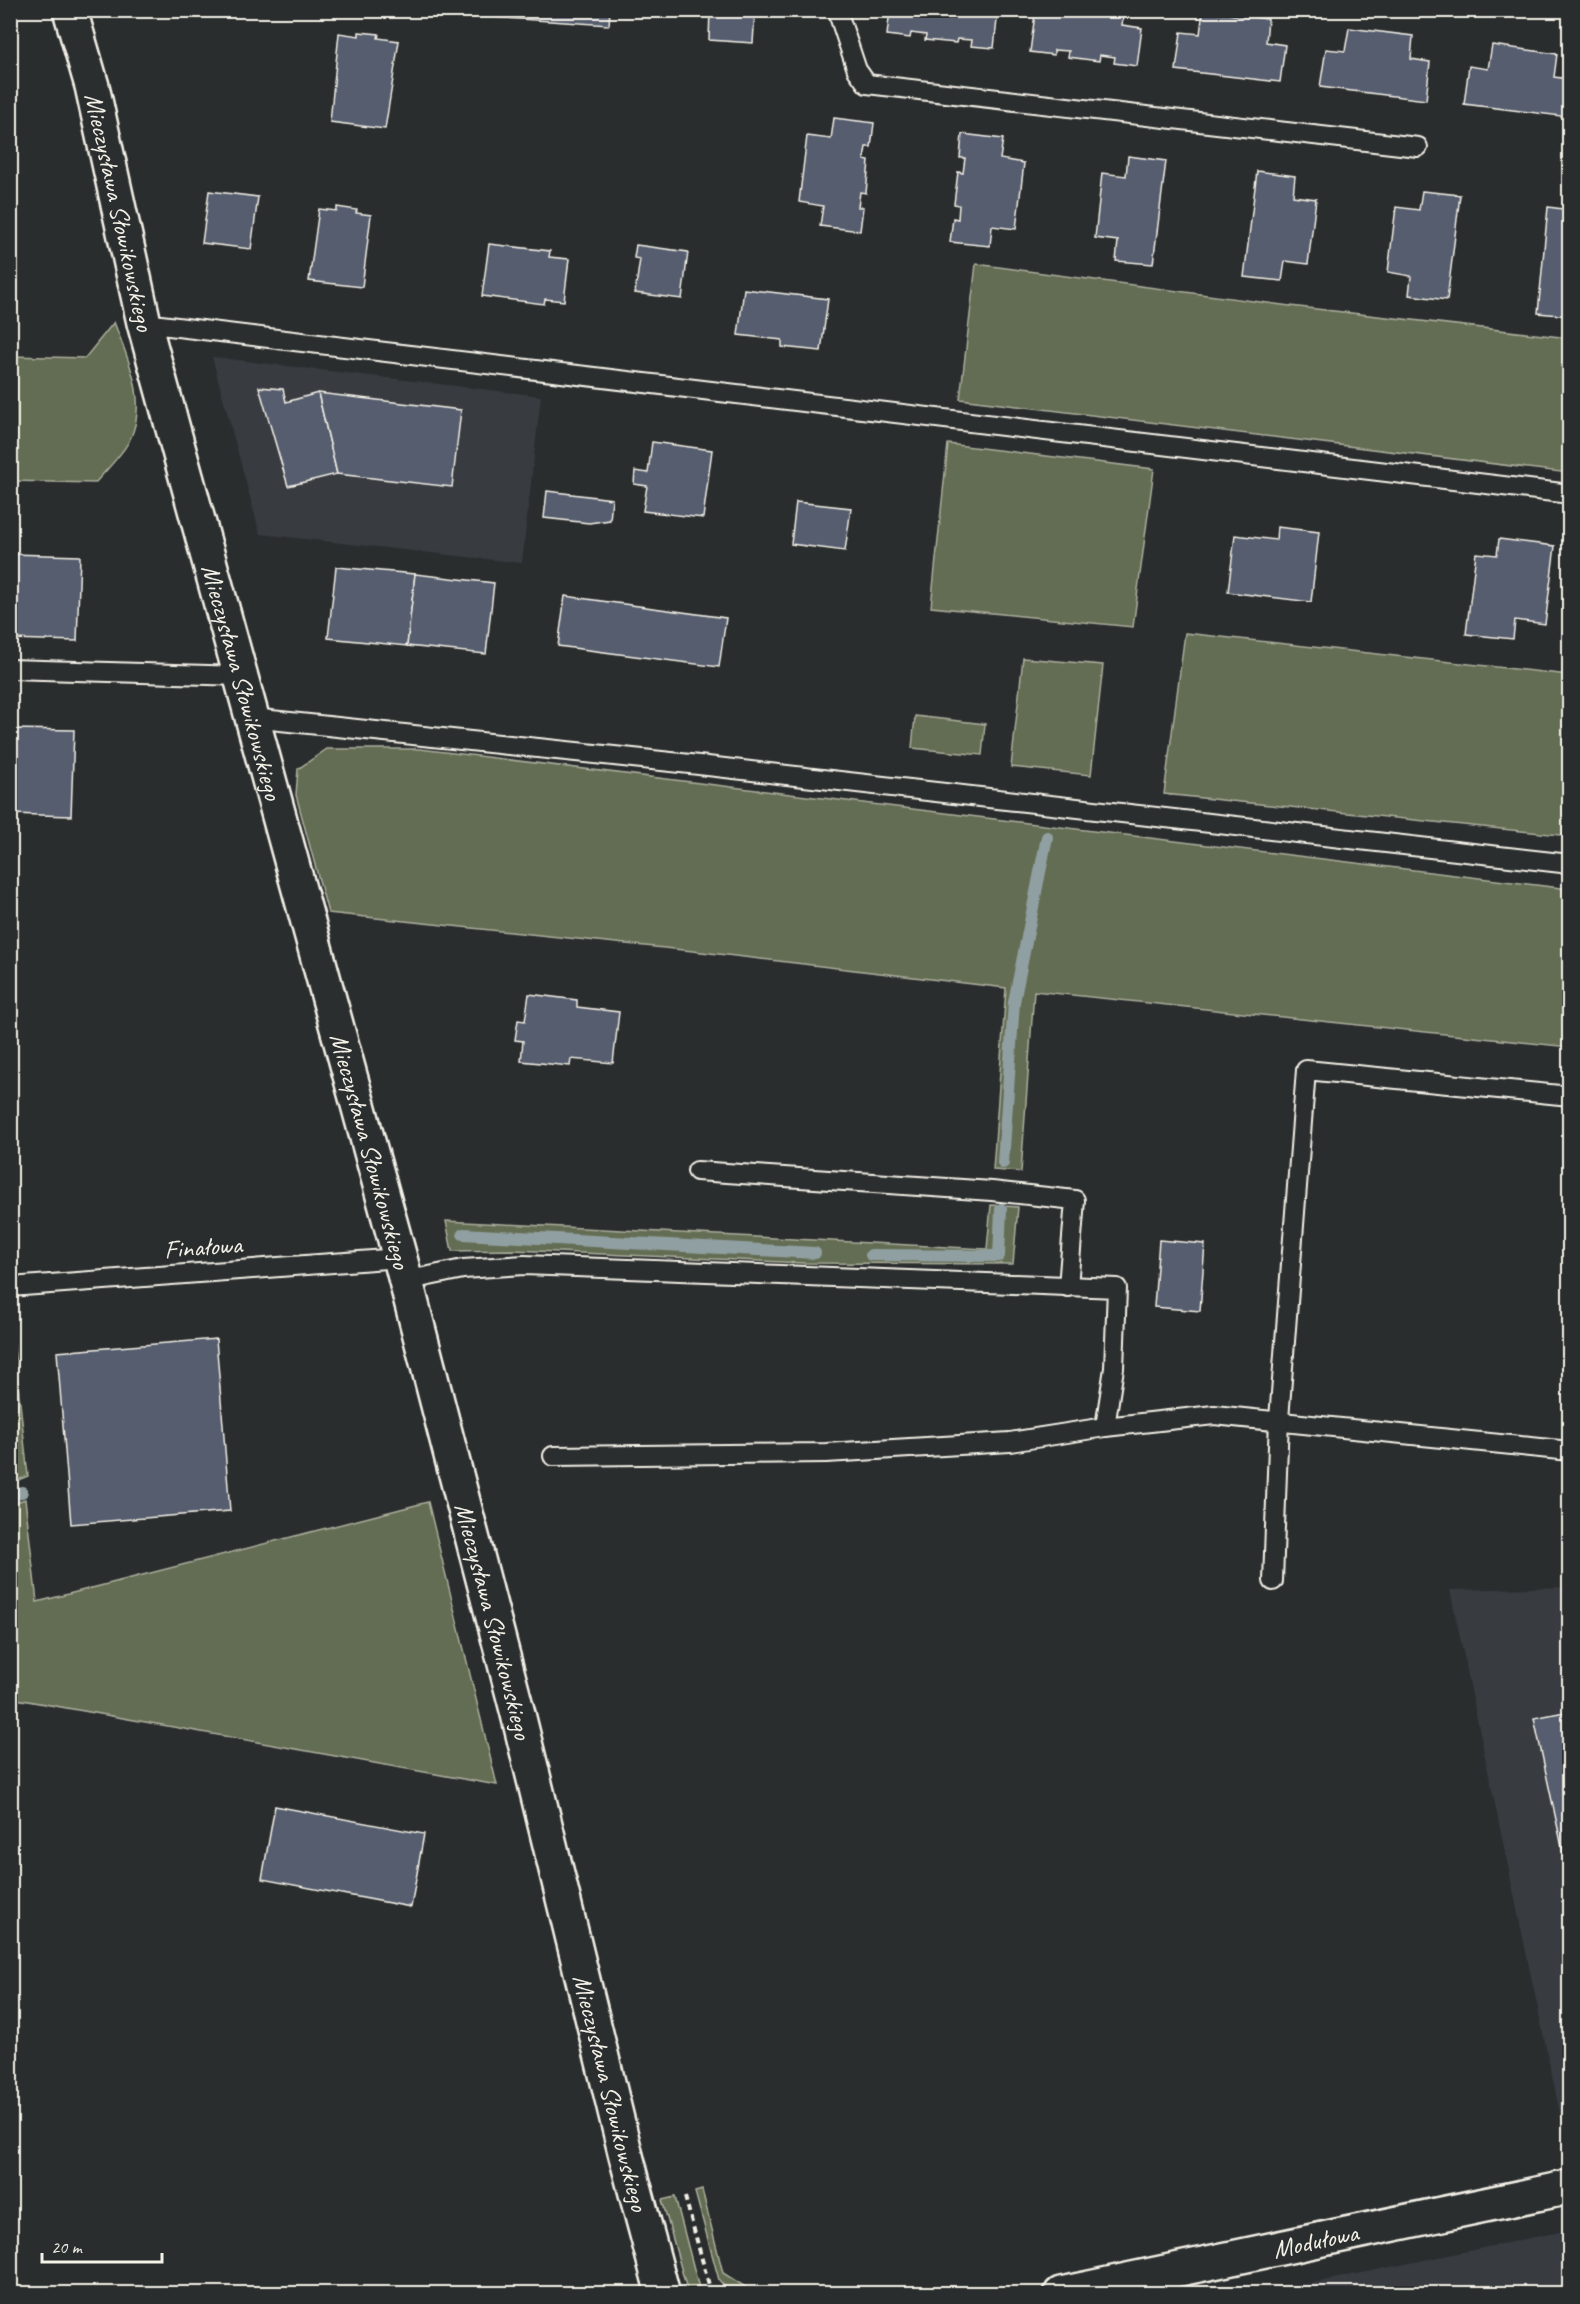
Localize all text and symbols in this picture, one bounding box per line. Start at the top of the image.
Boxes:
street label: Mieczysława Słowikowskiego [78,90,162,336]
street label: Mieczysława Słowikowskiego [194,561,291,805]
street label: Mieczysława Słowikowskiego [323,1029,419,1274]
street label: Finałowa [163,1228,244,1266]
street label: Mieczysława Słowikowskiego [448,1499,540,1744]
street label: Mieczysława Słowikowskiego [566,1971,657,2216]
street label: Modułowa [1270,2215,1363,2266]
scale bar [42,2226,162,2264]
text: 20 m [51,2236,84,2258]

